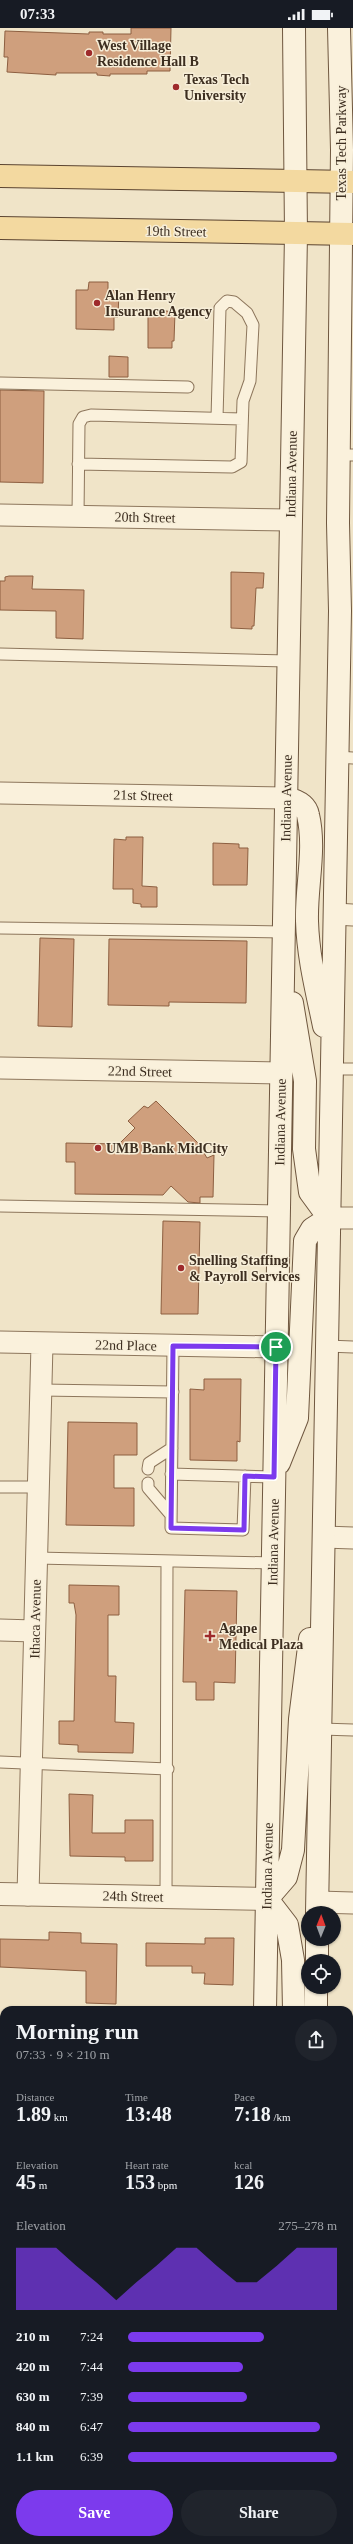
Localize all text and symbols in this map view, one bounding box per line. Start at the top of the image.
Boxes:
text: 07:33 [20,6,55,22]
place label: West Village Residence Hall B [97,38,199,69]
marker: West Village Residence Hall B [84,48,94,58]
place label: Texas Tech University [184,72,249,103]
marker: Texas Tech University [171,82,181,92]
street label: Texas Tech Parkway [334,85,349,201]
street label: 19th Street [145,223,207,240]
place label: Alan Henry Insurance Agency [105,288,212,319]
marker: Alan Henry Insurance Agency [92,298,102,308]
street label: Indiana Avenue [283,430,300,518]
street label: 20th Street [114,509,176,526]
street label: Indiana Avenue [278,754,295,842]
street label: 21st Street [113,787,173,804]
street label: 22nd Street [108,1063,172,1080]
street label: Indiana Avenue [272,1078,289,1166]
place label: UMB Bank MidCity [106,1141,228,1156]
marker: UMB Bank MidCity [93,1143,103,1153]
place label: Snelling Staffing & Payroll Services [189,1253,300,1284]
marker: Snelling Staffing & Payroll Services [176,1263,186,1273]
pin [259,1330,293,1364]
icon: arrive [265,1336,287,1358]
street label: 22nd Place [95,1337,157,1354]
street label: Indiana Avenue [265,1498,282,1586]
street label: Ithaca Avenue [27,1579,44,1659]
place label: Agape Medical Plaza [219,1621,303,1652]
marker: Agape Medical Plaza [204,1630,216,1642]
street label: Indiana Avenue [259,1822,276,1910]
street label: 24th Street [102,1888,164,1905]
north arrow [301,1906,341,1946]
map controls [301,1906,341,1994]
button: locate [301,1954,341,1994]
text: Morning run [16,2019,139,2044]
button: share [295,2019,337,2061]
text: 07:33 · 9 × 210 m [16,2047,110,2062]
text: Distance [16,2091,54,2103]
text: Time [125,2091,148,2103]
text: Pace [234,2091,255,2103]
text: 1.89 [16,2103,51,2125]
text: 13:48 [125,2103,172,2125]
text: 7:18 [234,2103,271,2125]
text: km [51,2111,68,2123]
text: /km [271,2111,291,2123]
text: Elevation [16,2159,58,2171]
text: Heart rate [125,2159,169,2171]
text: kcal [234,2159,252,2171]
text: 45 [16,2171,36,2193]
text: 153 [125,2171,155,2193]
text: 126 [234,2171,264,2193]
text: m [36,2179,47,2191]
text: bpm [155,2179,177,2191]
text: Elevation [16,2218,66,2233]
text: 275–278 m [278,2218,337,2233]
text: 210 m [16,2329,50,2344]
text: 7:24 [80,2329,103,2344]
text: 420 m [16,2359,50,2374]
text: 7:44 [80,2359,103,2374]
text: 630 m [16,2389,50,2404]
text: 7:39 [80,2389,103,2404]
text: 840 m [16,2419,50,2434]
text: 6:47 [80,2419,103,2434]
text: 1.1 km [16,2449,54,2464]
text: 6:39 [80,2449,103,2464]
button: Save [16,2490,173,2536]
button: Share [181,2490,337,2536]

